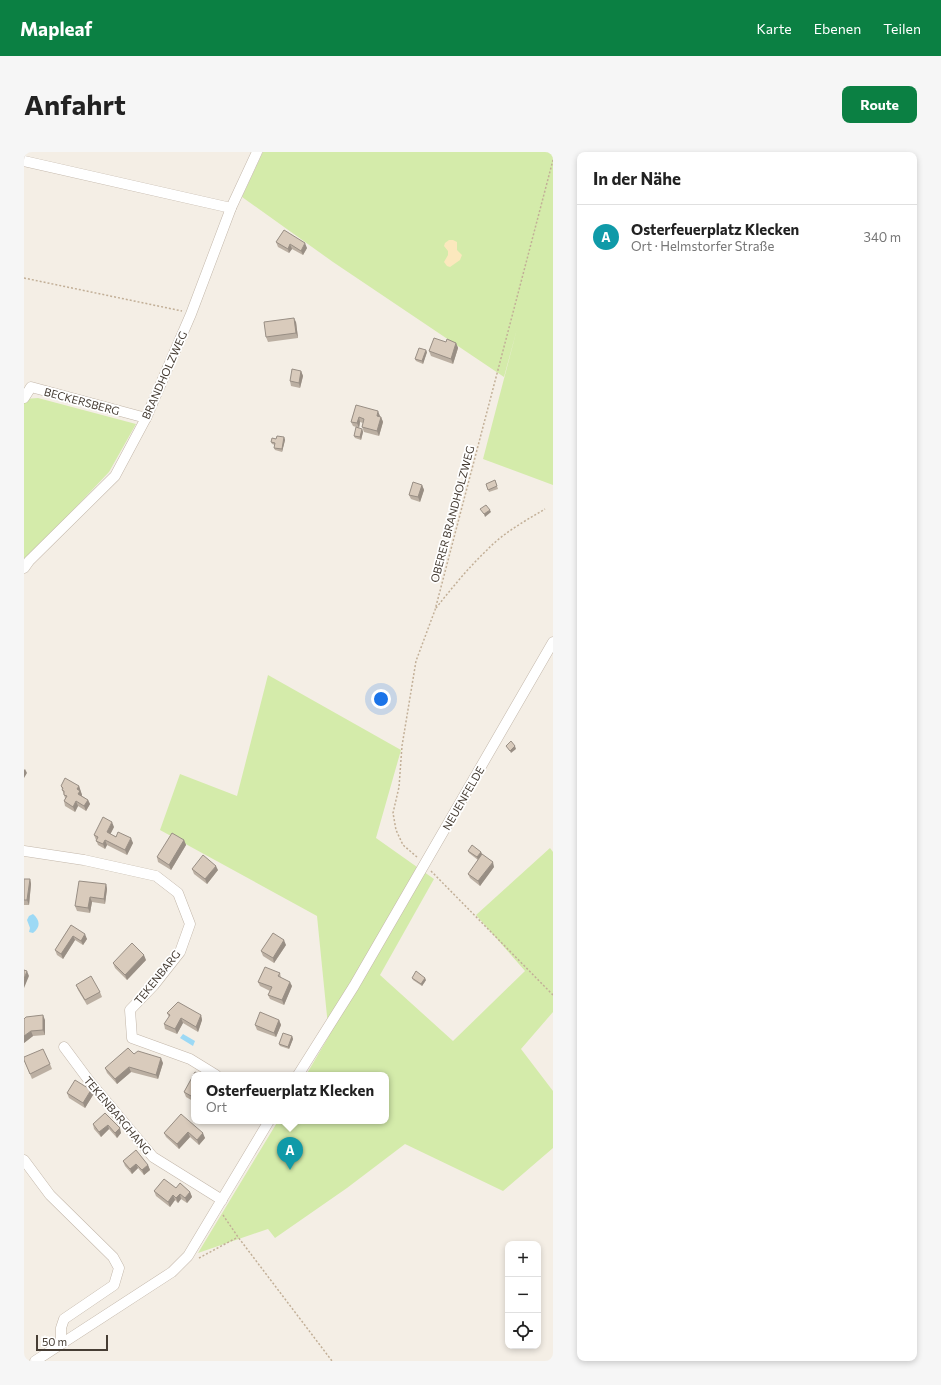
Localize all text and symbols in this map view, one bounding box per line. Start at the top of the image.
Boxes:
text: Mapleaf [20,17,92,40]
text: Karte [756,20,792,37]
text: Ebenen [814,20,861,37]
text: Teilen [883,20,921,37]
button: Route [842,86,917,123]
text: Anfahrt [24,87,126,121]
text: In der Nähe [593,168,681,189]
text: Osterfeuerplatz Klecken [631,220,799,238]
text: A [601,229,611,245]
text: 340 m [863,229,901,245]
text: Ort · Helmstorfer Straße [631,238,774,254]
street label: BRANDHOLZWEG [139,329,189,421]
street label: BECKERSBERG [43,385,121,417]
street label: OBERER BRANDHOLZWEG [427,444,477,584]
your location [371,689,391,709]
street label: NEUENFELDE [440,764,486,832]
street label: TEKENBARG [131,947,183,1007]
popup [191,1072,389,1124]
street label: TEKENBARGHANG [82,1073,154,1157]
text: Osterfeuerplatz Klecken [206,1081,374,1099]
text: Ort [206,1099,227,1115]
pin: A [277,1137,303,1170]
map controls [505,1241,541,1349]
button: + [505,1241,541,1277]
button: − [505,1277,541,1313]
button: locate [505,1313,541,1349]
scale bar [36,1333,108,1352]
text: 50 m [42,1335,67,1348]

